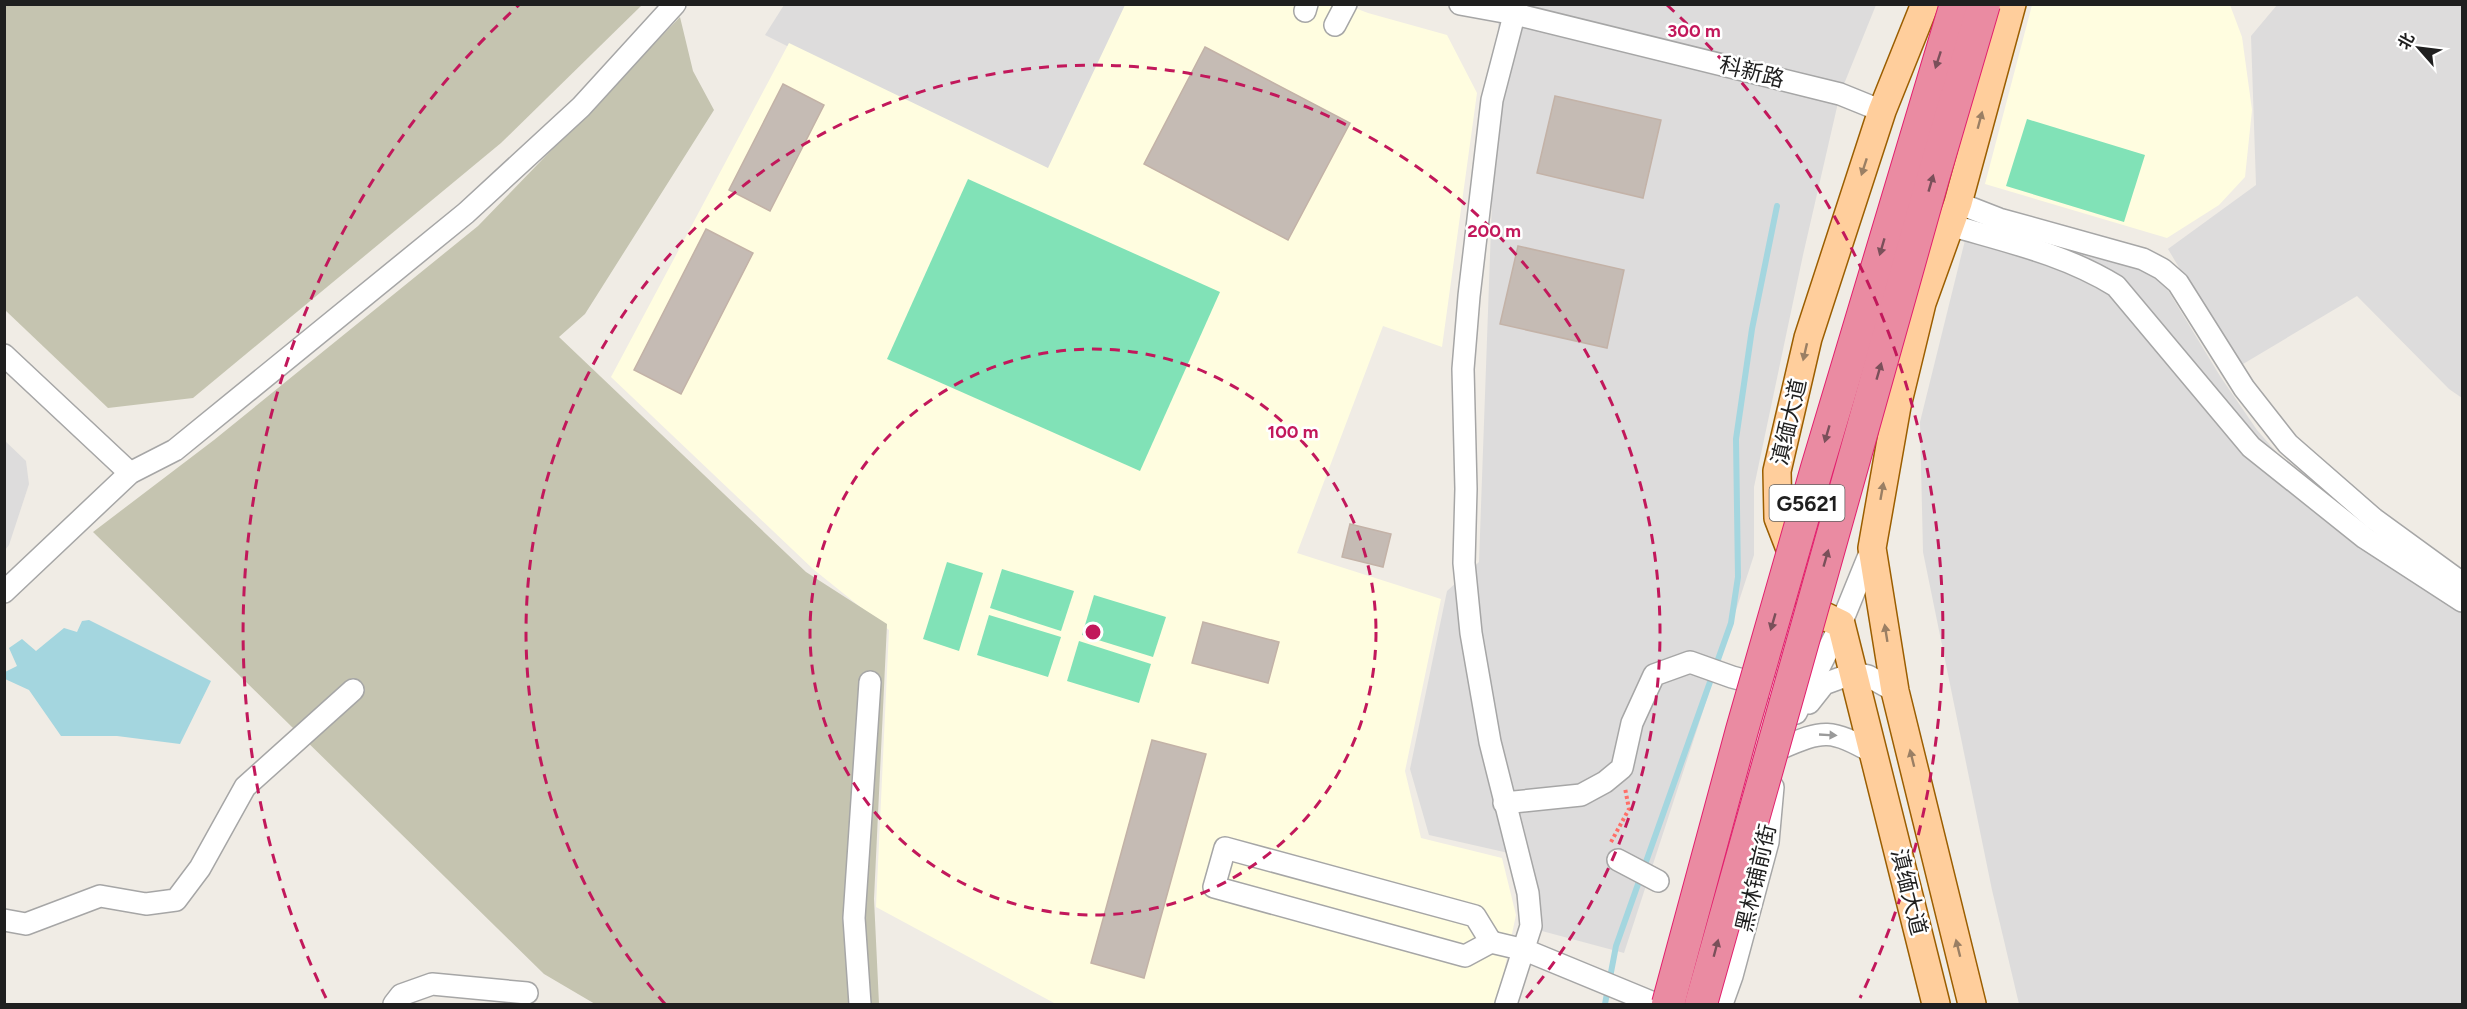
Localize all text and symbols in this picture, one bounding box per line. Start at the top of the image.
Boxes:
north arrow [2389,18,2449,78]
text: 300 m [1667,20,1721,42]
text: 北 [2394,30,2418,53]
street label: 科新路 [1717,51,1787,93]
one-way arrow [1933,51,1942,69]
one-way arrow [1975,111,1985,129]
one-way arrow [1859,158,1868,176]
one-way arrow [1927,174,1936,192]
text: 200 m [1467,220,1521,242]
one-way arrow [1877,238,1886,256]
one-way arrow [1800,343,1809,362]
one-way arrow [1875,361,1884,379]
street label: 滇缅大道 [1766,376,1812,468]
text: 100 m [1268,421,1318,443]
one-way arrow [1822,425,1831,443]
one-way arrow [1878,481,1887,500]
road number: G5621 [1770,485,1844,521]
one-way arrow [1822,549,1831,567]
one-way arrow [1768,613,1778,631]
centre of rings [1083,622,1103,642]
one-way arrow [1881,624,1890,643]
one-way arrow [1818,730,1837,739]
one-way arrow [1907,749,1917,767]
street label: 黑林铺前街 [1730,821,1782,935]
street label: 滇缅大道 [1885,846,1933,938]
one-way arrow [1953,938,1963,957]
one-way arrow [1712,939,1722,957]

